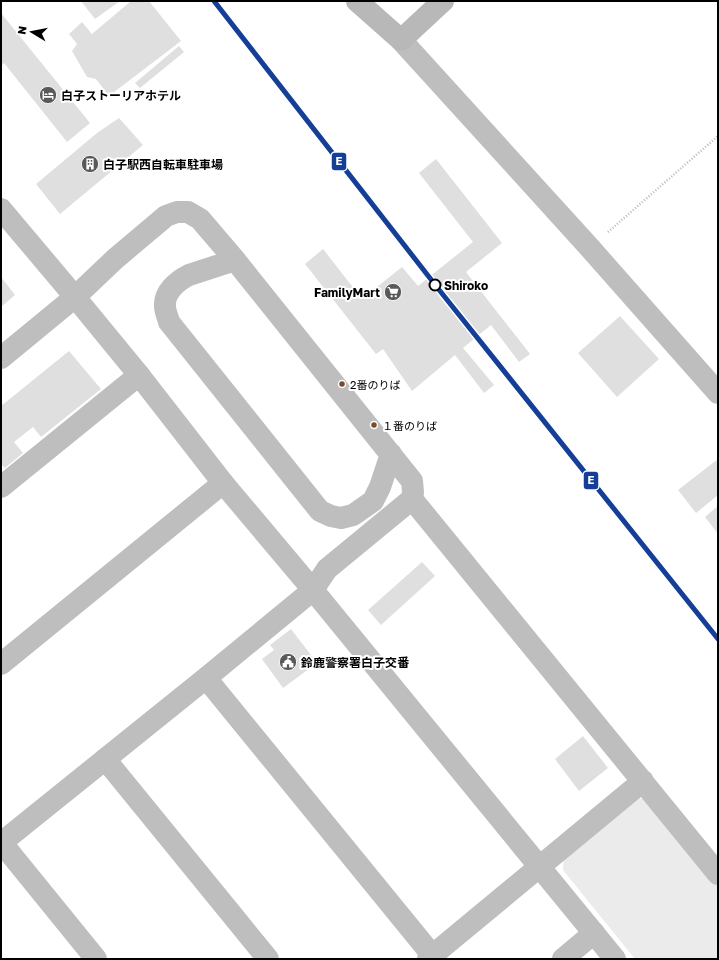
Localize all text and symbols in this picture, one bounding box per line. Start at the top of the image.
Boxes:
north arrow [12,12,52,52]
text: N [15,25,29,35]
hotel icon: 白子ストーリアホテル [38,85,58,105]
place label: 白子ストーリアホテル [61,88,181,103]
line badge: E [331,152,347,171]
building icon: 白子駅西自転車駐車場 [80,154,100,174]
text: E [336,154,343,167]
place label: 白子駅西自転車駐車場 [103,157,223,172]
marker: Shiroko [428,278,442,292]
place label: Shiroko [444,278,488,293]
supermarket icon: FamilyMart [383,282,403,302]
place label: FamilyMart [314,285,380,300]
place label: 2番のりば [350,378,400,391]
marker: 2番のりば [337,379,347,389]
place label: １番のりば [382,419,437,432]
marker: １番のりば [369,420,379,430]
line badge: E [583,471,599,490]
text: E [588,473,595,486]
public building icon: 鈴鹿警察署白子交番 [278,652,298,672]
place label: 鈴鹿警察署白子交番 [300,655,410,670]

